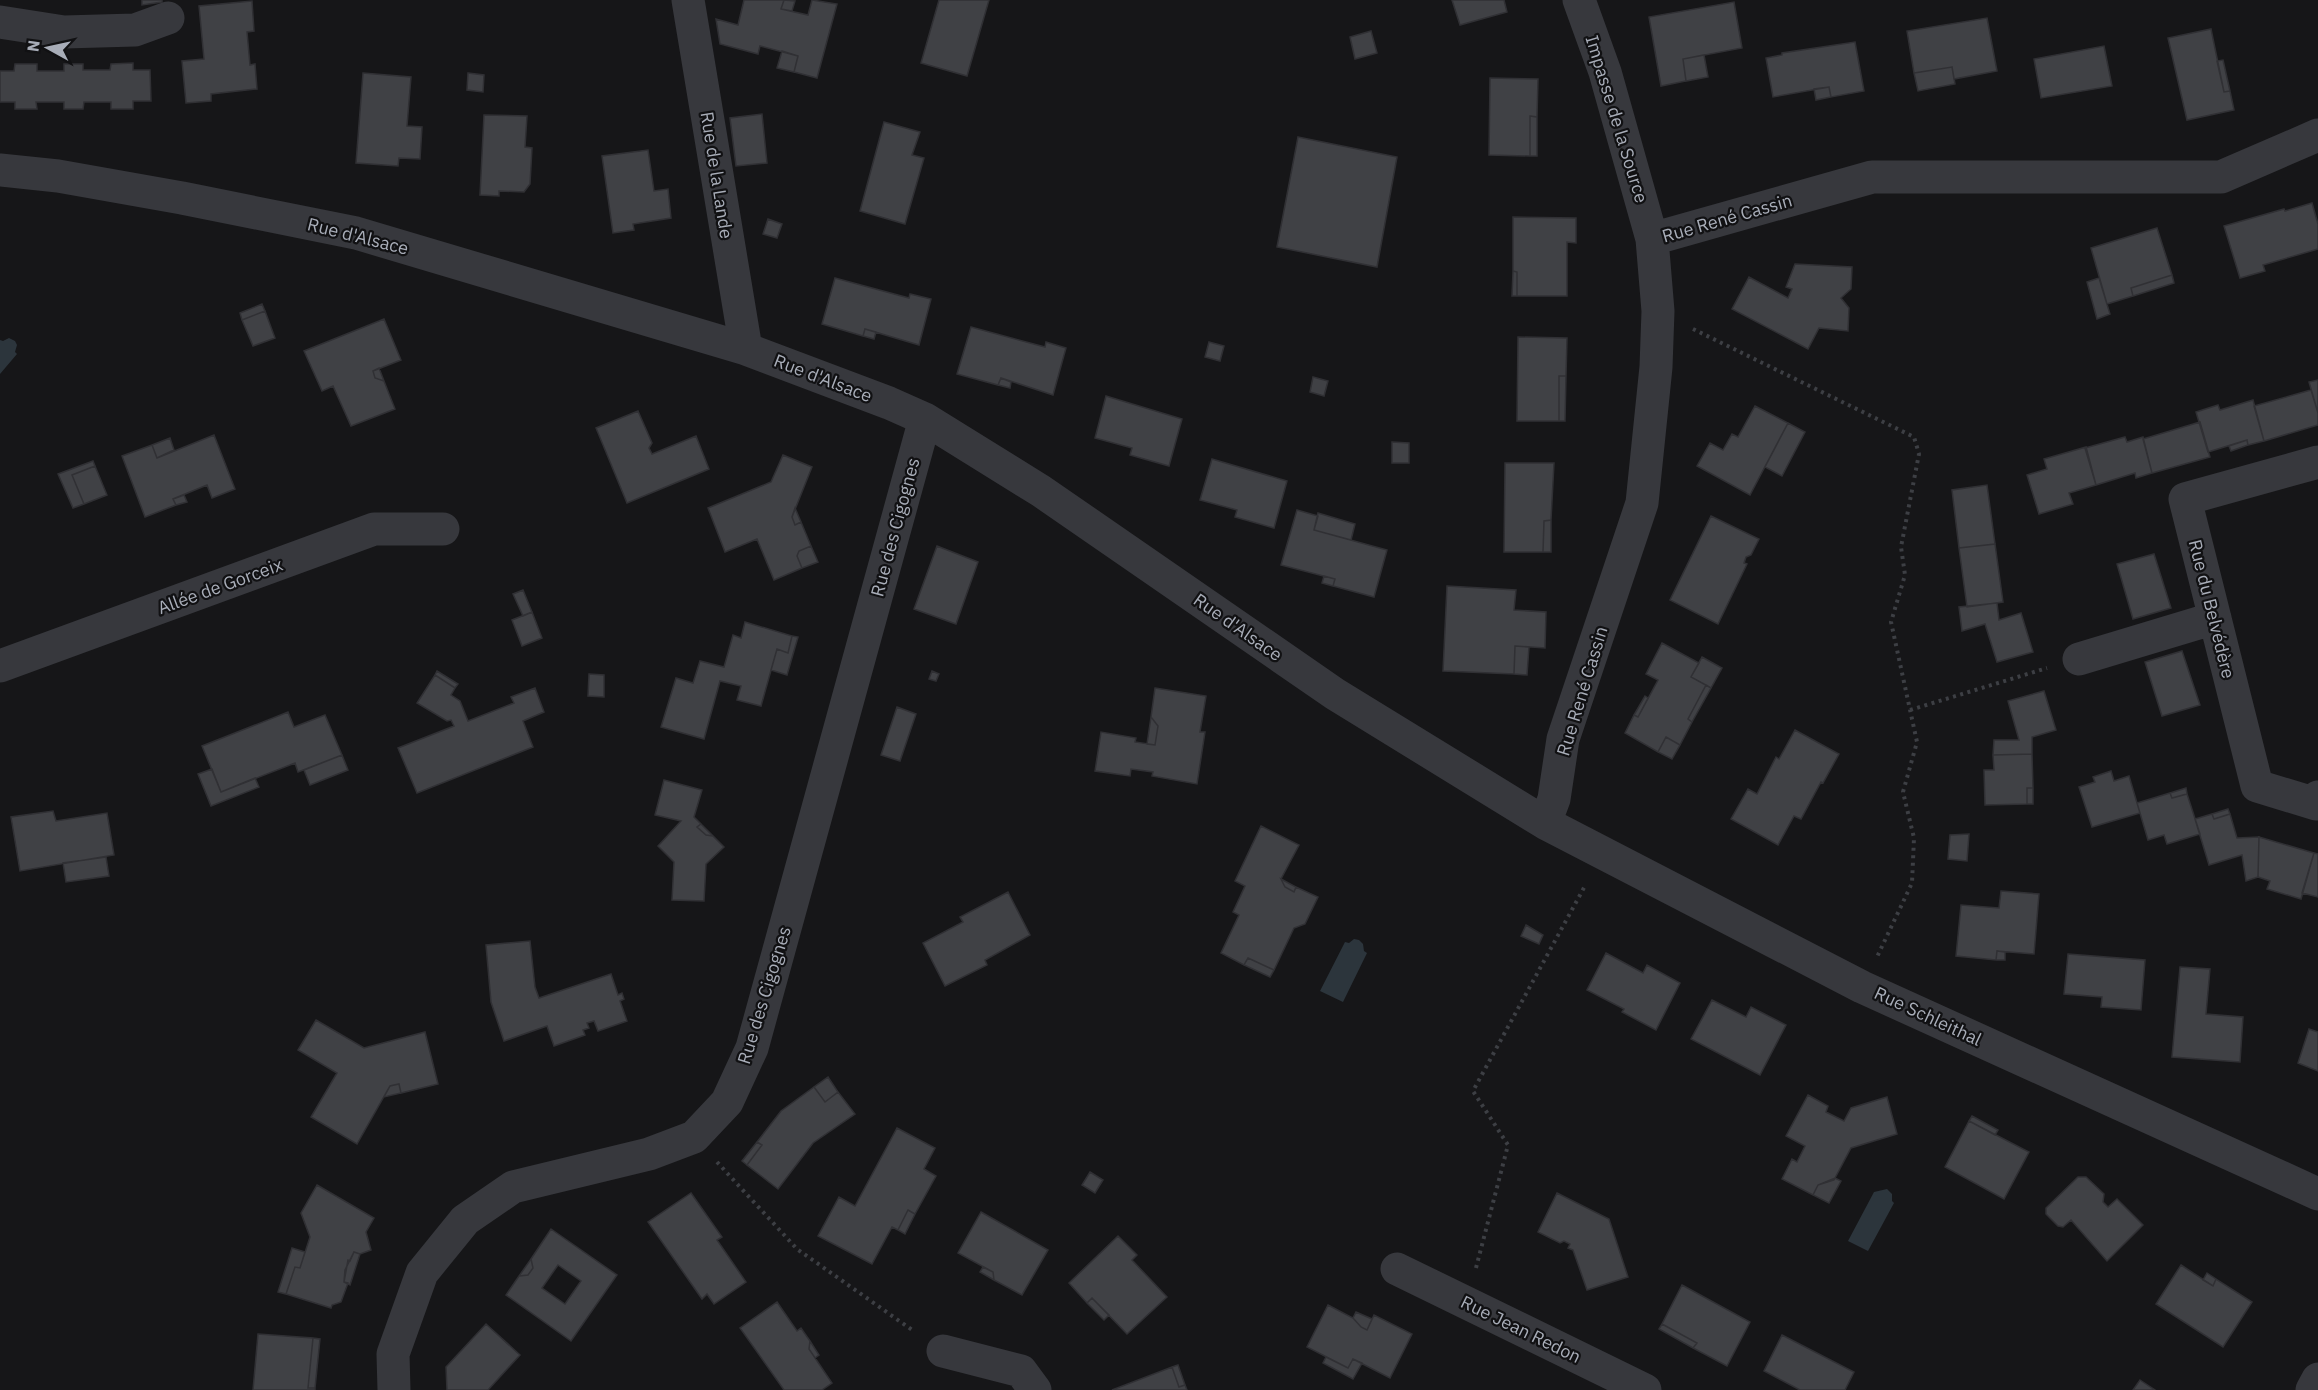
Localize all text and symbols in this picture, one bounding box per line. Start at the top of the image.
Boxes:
north arrow [18,18,78,78]
street label: Impasse de la Source [1581,32,1653,206]
text: N [22,39,44,53]
street label: Rue de la Lande [696,110,738,240]
street label: Rue René Cassin [1659,188,1795,248]
street label: Rue d'Alsace [305,212,411,260]
street label: Rue d'Alsace [771,349,875,407]
street label: Rue des Cigognes [865,455,925,599]
street label: Rue du Belvédère [2184,537,2240,681]
street label: Allée de Gorceix [154,553,286,619]
street label: Rue d'Alsace [1189,588,1287,666]
street label: Rue René Cassin [1551,623,1613,759]
street label: Rue des Cigognes [732,923,796,1067]
street label: Rue Schleithal [1871,981,1985,1051]
street label: Rue Jean Redon [1457,1290,1585,1368]

